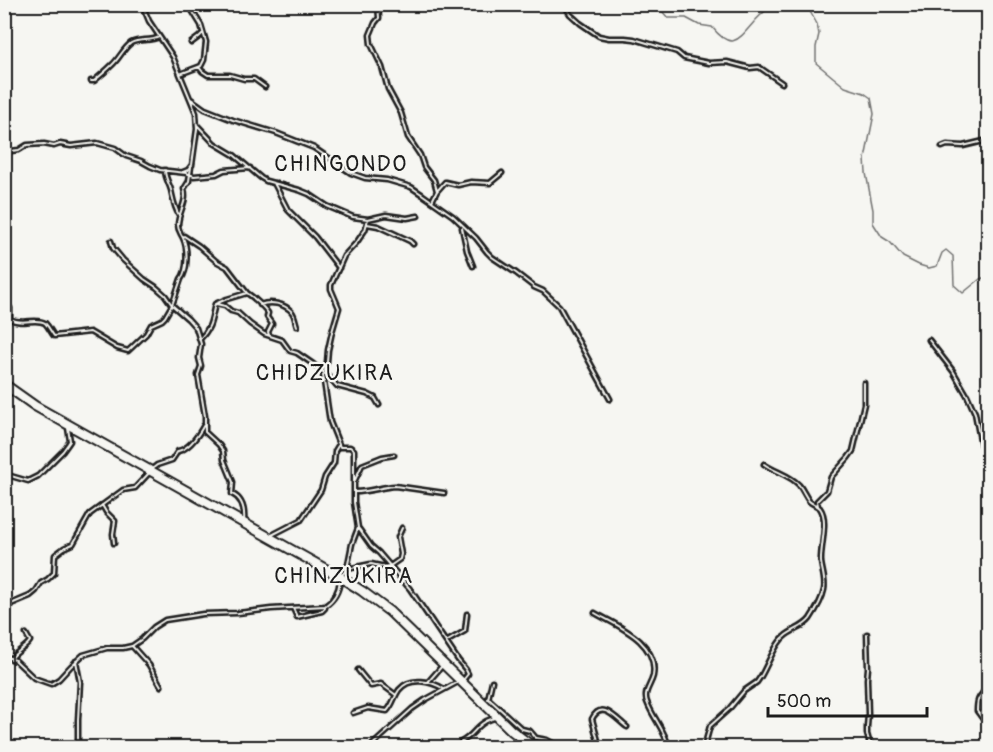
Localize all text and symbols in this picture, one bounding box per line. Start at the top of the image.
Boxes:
district label: CHINGONDO [274,150,408,178]
district label: CHIDZUKIRA [256,359,394,387]
district label: CHINZUKIRA [274,562,414,590]
scale bar [768,680,927,718]
text: 500 m [777,690,831,713]

